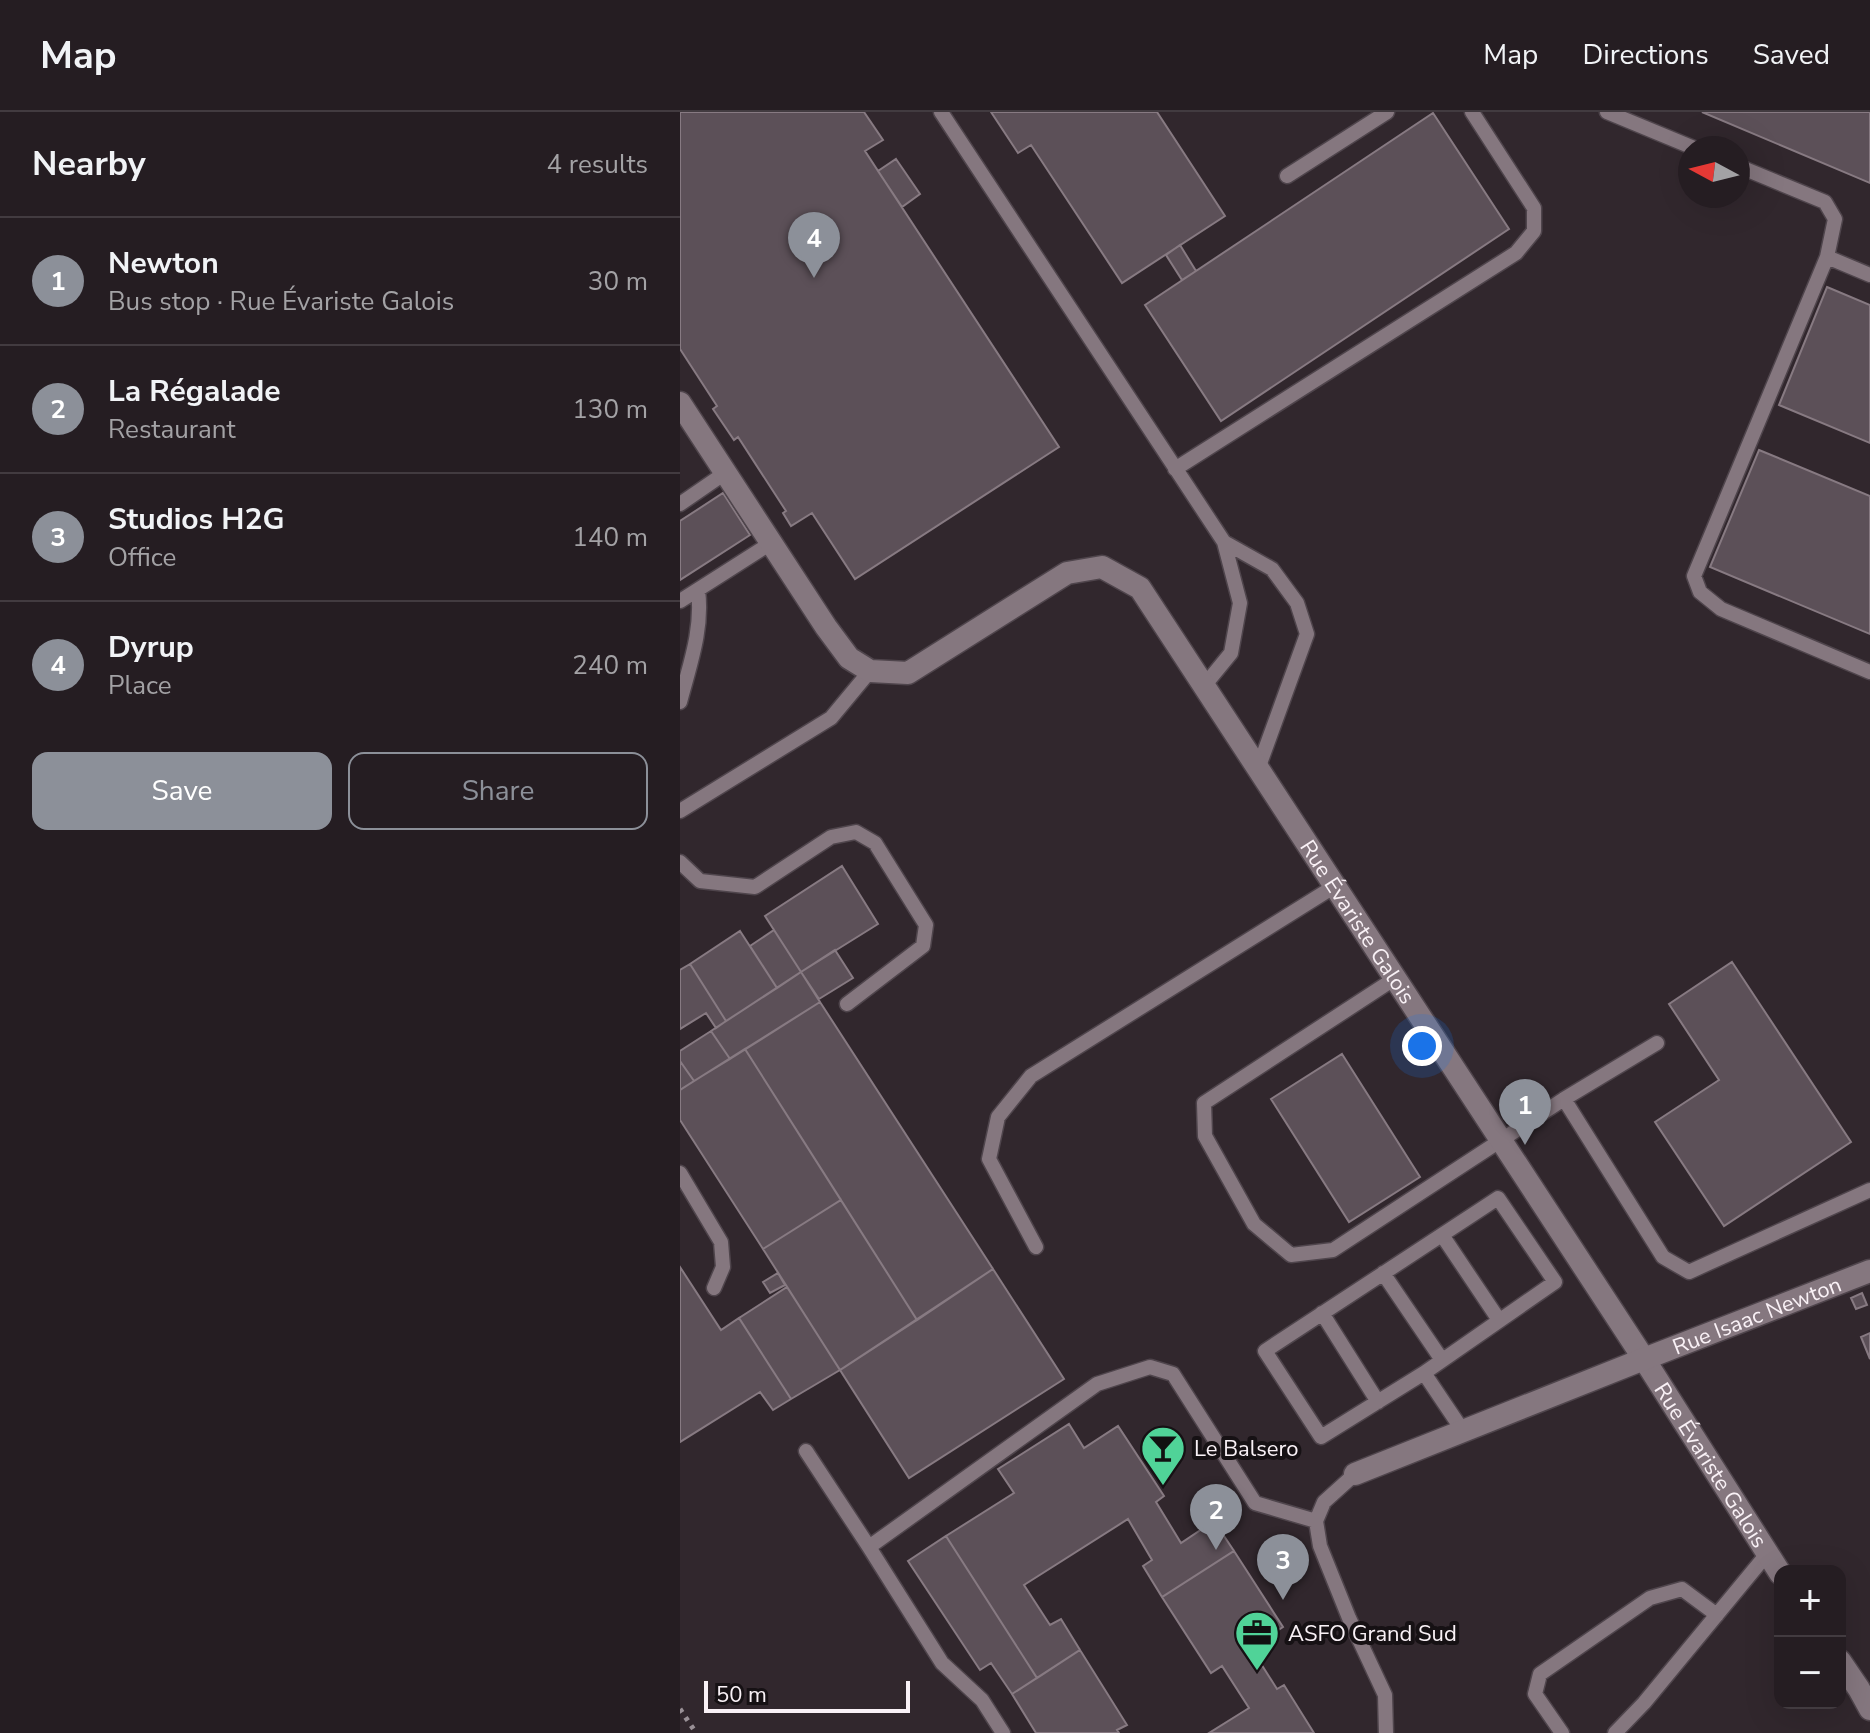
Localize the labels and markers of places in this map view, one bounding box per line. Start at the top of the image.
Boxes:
pin: 4 [788,212,840,278]
pin: 1 [1499,1079,1551,1145]
bar icon: Le Balsero [1139,1424,1187,1487]
place label: Le Balsero [1194,1434,1298,1464]
pin: 2 [1190,1484,1242,1550]
pin: 3 [1257,1534,1309,1600]
office icon: ASFO Grand Sud [1233,1609,1281,1672]
place label: ASFO Grand Sud [1288,1619,1457,1649]

